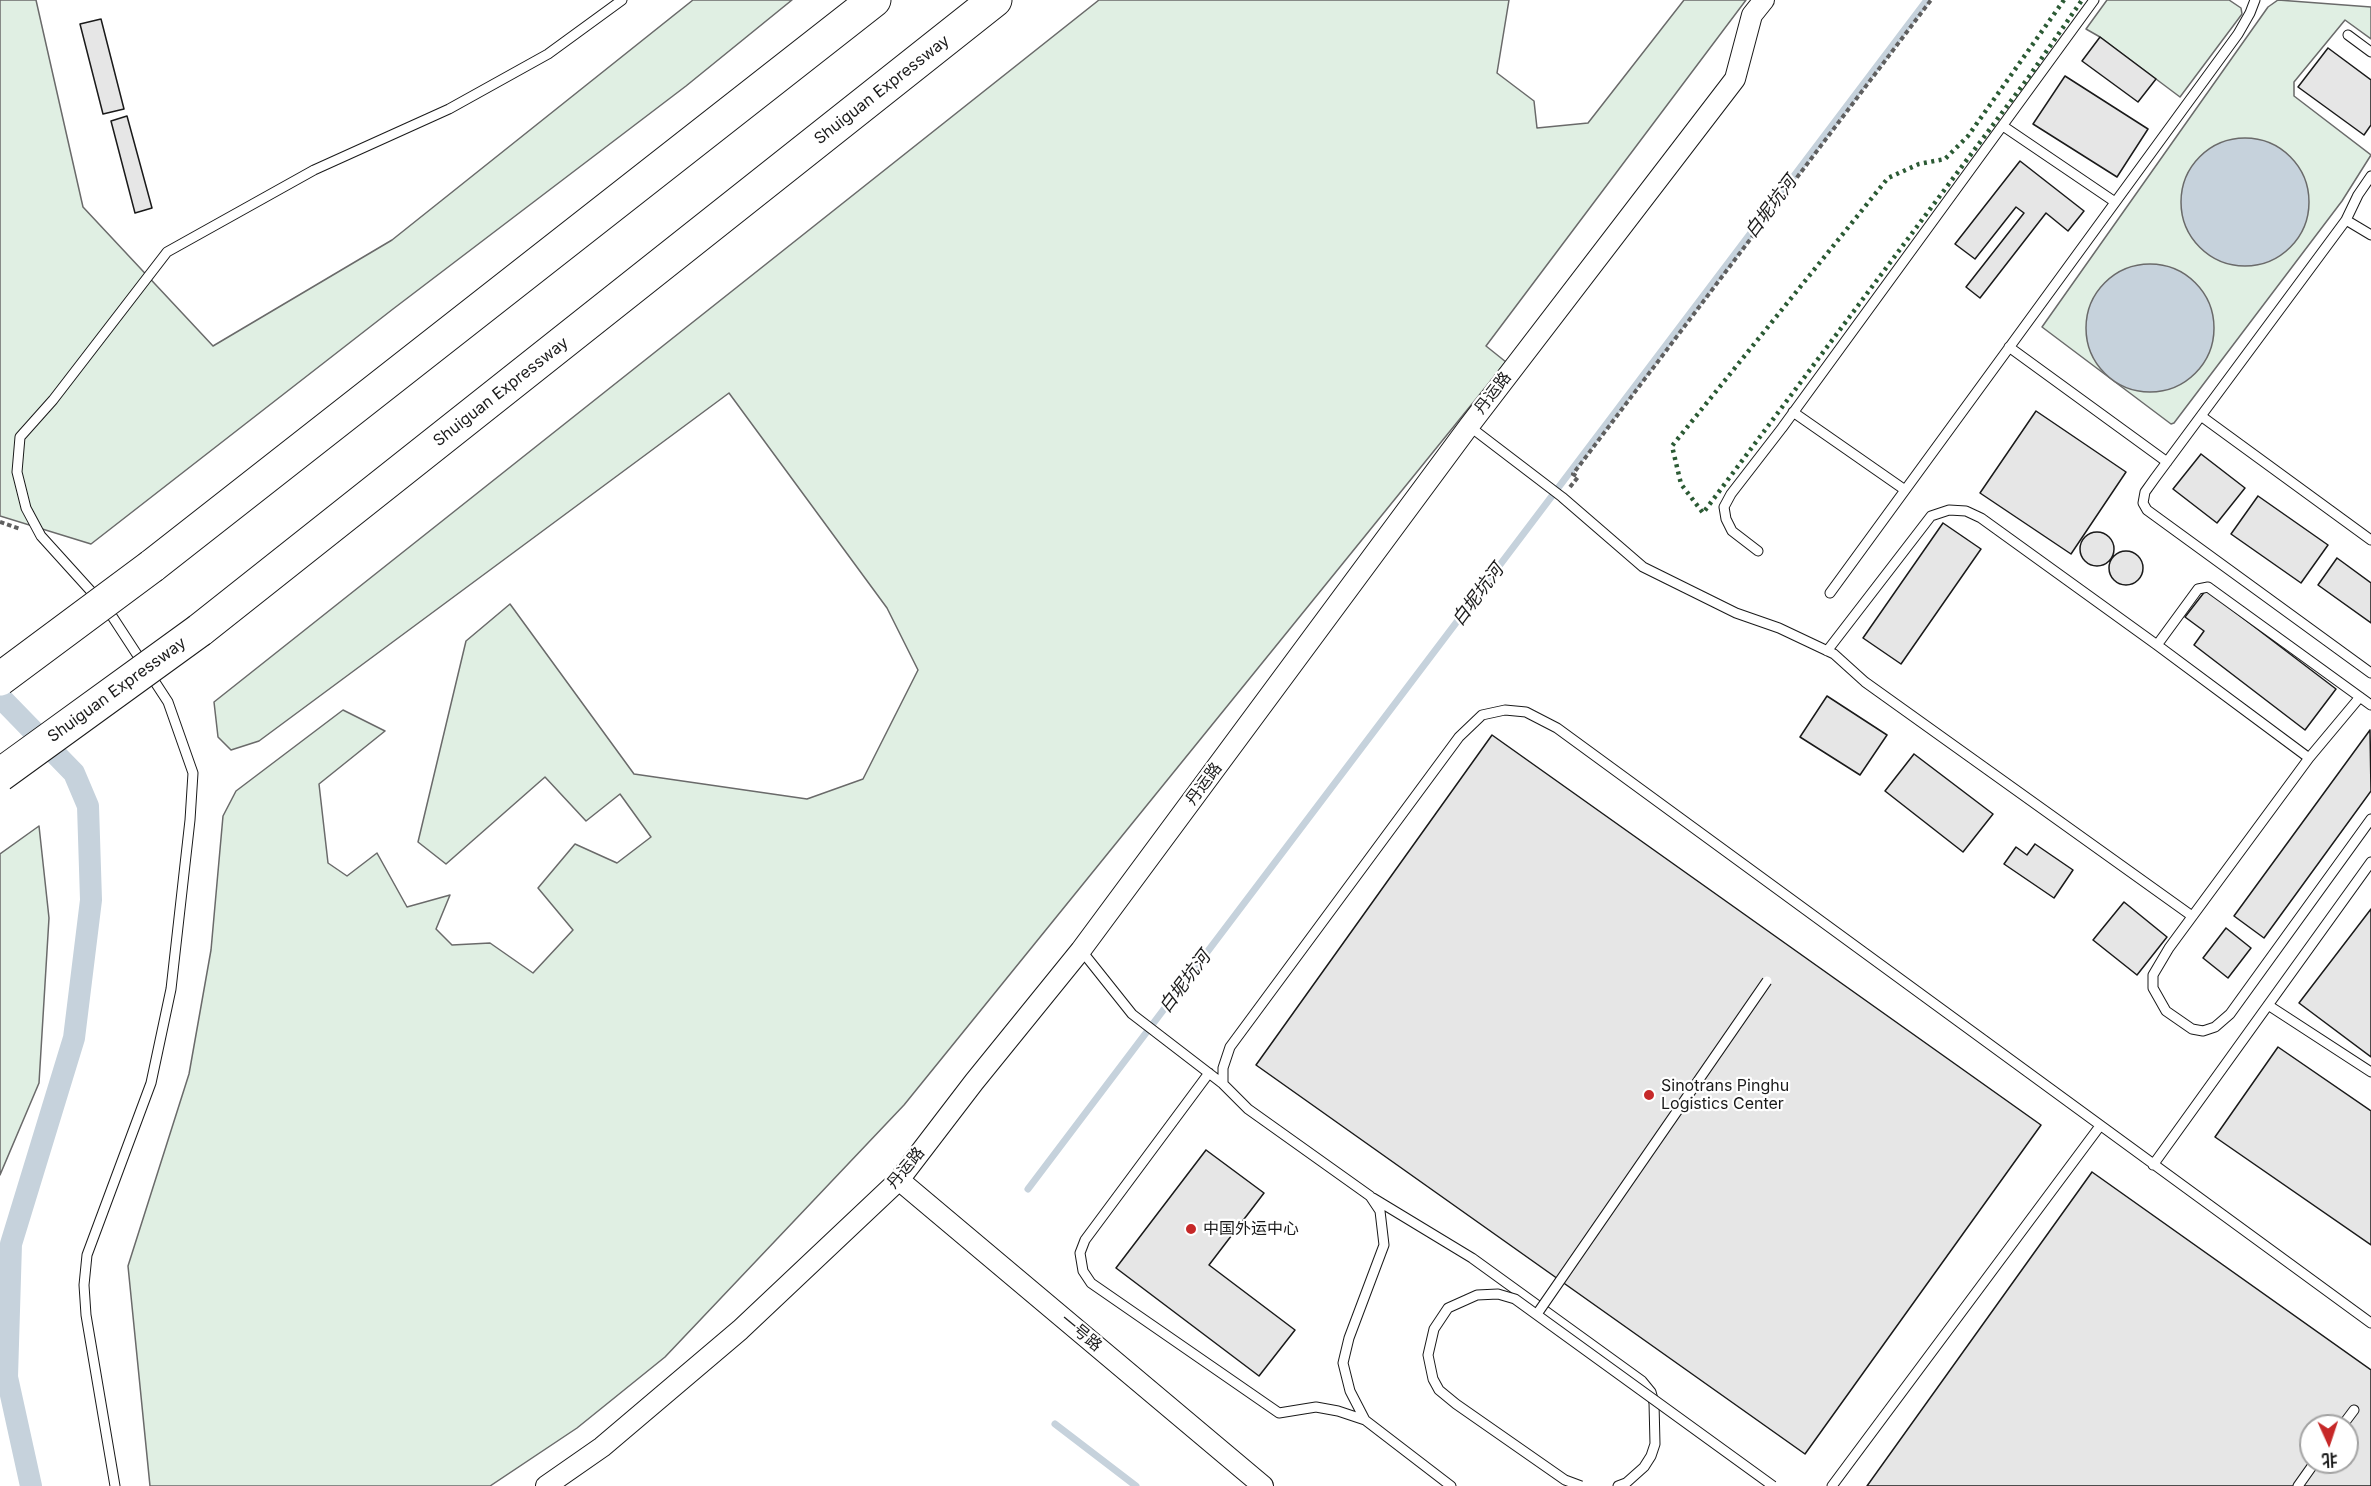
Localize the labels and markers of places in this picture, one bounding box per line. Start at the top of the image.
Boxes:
place label: Sinotrans Pinghu Logistics Center [1661,1076,1789,1114]
marker: Sinotrans Pinghu Logistics Center [1642,1088,1656,1102]
place label: 中国外运中心 [1203,1219,1299,1239]
marker: 中国外运中心 [1184,1222,1198,1236]

